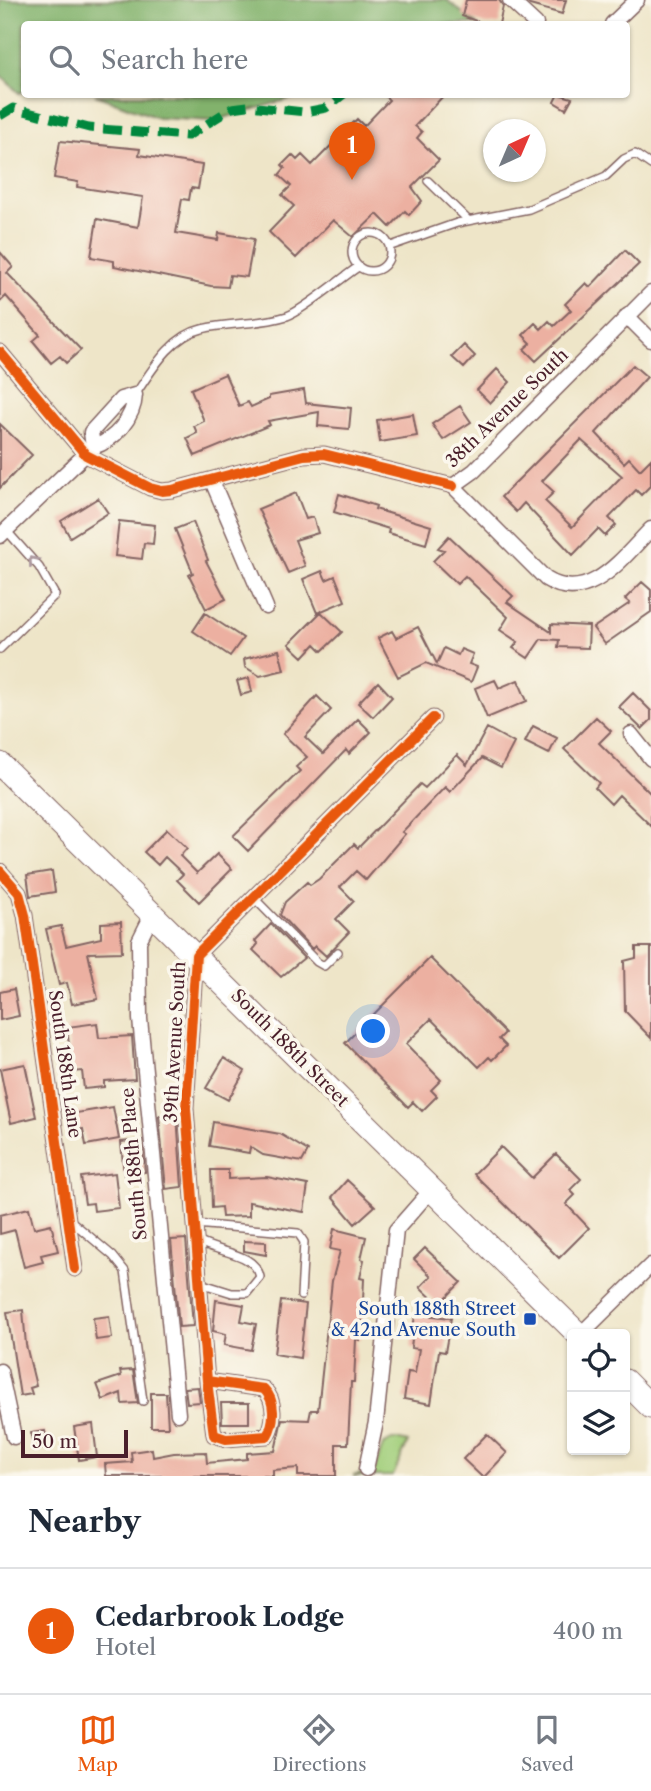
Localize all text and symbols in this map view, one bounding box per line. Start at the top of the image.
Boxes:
search box [21,21,630,98]
icon: search [45,41,83,79]
text: Search here [101,44,248,76]
north arrow [483,119,546,182]
pin: 1 [329,122,375,180]
street label: 38th Avenue South [441,344,573,472]
one-way arrow [29,556,41,569]
street label: 39th Avenue South [160,961,190,1123]
street label: South 188th Street [226,984,354,1112]
street label: South 188th Lane [44,989,86,1139]
your location [356,1014,390,1048]
street label: South 188th Place [116,1087,152,1241]
place label: South 188th Street & 42nd Avenue South [330,1298,517,1341]
marker: South 188th Street & 42nd Avenue South [522,1311,538,1327]
map controls [567,1329,630,1455]
button: locate [567,1329,630,1392]
button: layers [567,1392,630,1455]
scale bar [21,1427,128,1459]
text: 50 m [32,1430,77,1453]
text: Nearby [28,1503,141,1540]
text: Cedarbrook Lodge [95,1601,344,1633]
text: 1 [46,1617,56,1645]
text: 400 m [553,1617,623,1645]
text: Hotel [95,1633,156,1661]
tab: Map [77,1711,118,1776]
tab: Directions [273,1711,366,1776]
tab: Saved [521,1711,574,1776]

